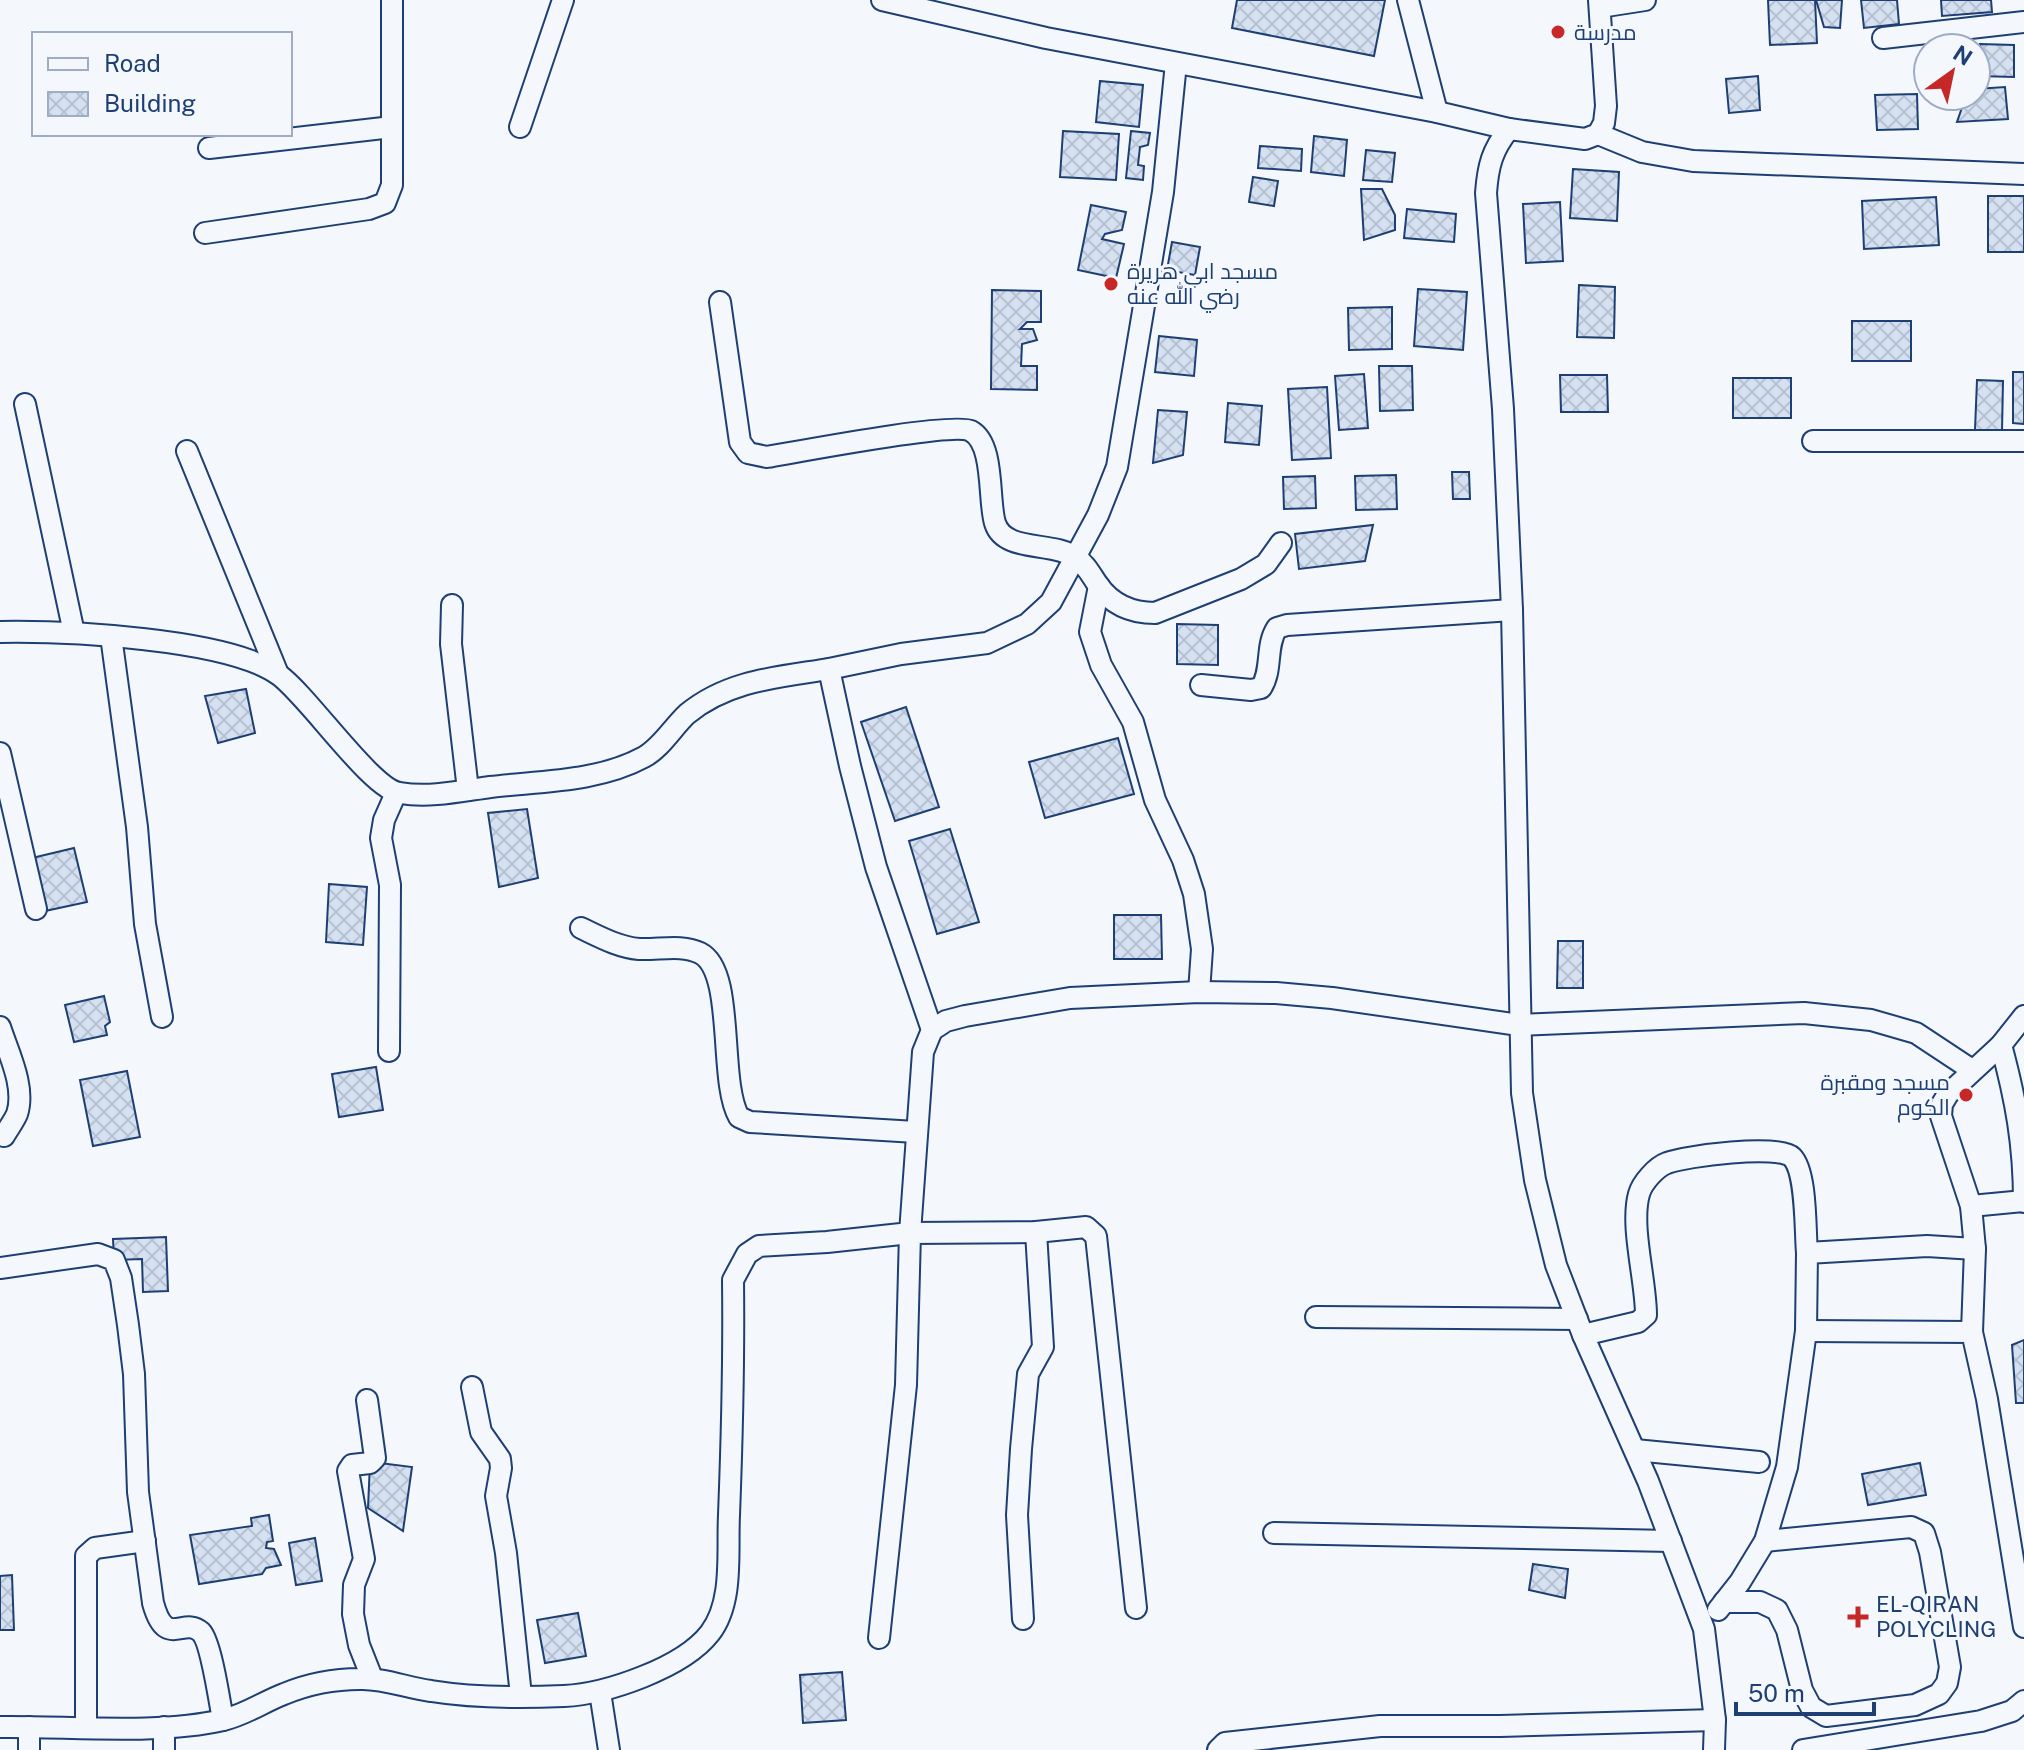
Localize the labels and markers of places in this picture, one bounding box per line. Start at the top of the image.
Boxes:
place label: مدرسة [1574,19,1637,45]
marker: مدرسة [1549,23,1567,41]
place label: مسجد ابي هريرة رضي الله عنه [1127,258,1278,313]
marker: مسجد ابي هريرة رضي الله عنه [1102,275,1120,293]
place label: مسجد ومقبرة الكوم [1820,1069,1950,1123]
marker: مسجد ومقبرة الكوم [1957,1086,1975,1104]
place label: EL-QIRAN POLYCLING [1876,1591,1996,1642]
marker: EL-QIRAN POLYCLING [1847,1606,1869,1628]

